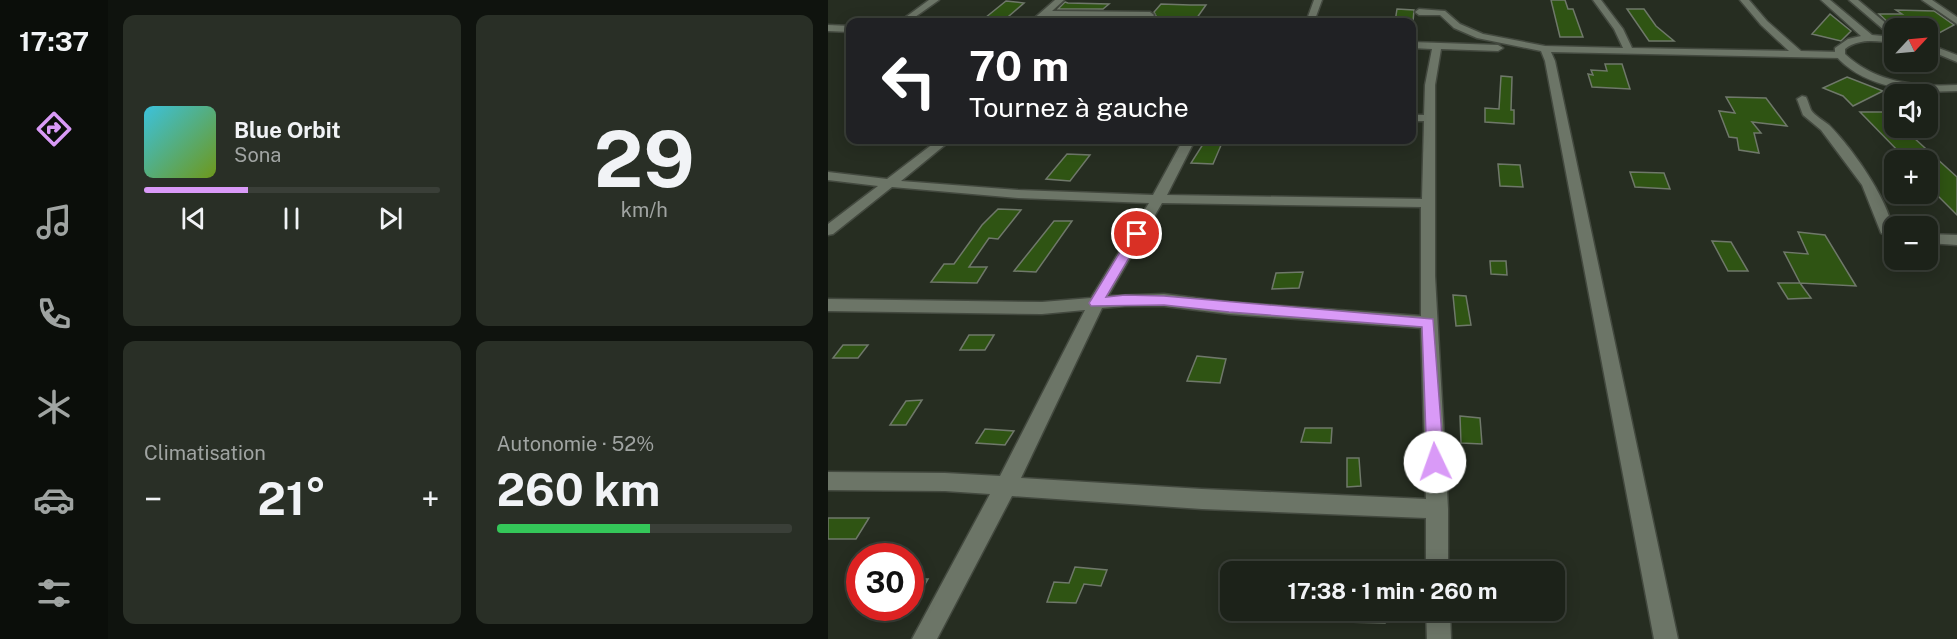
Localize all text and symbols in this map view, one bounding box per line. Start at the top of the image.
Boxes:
north arrow [1884,18,1938,72]
map controls [1884,18,1938,270]
text: 17:37 [19,25,89,57]
text: 70 m [969,41,1069,90]
icon: left [870,42,948,120]
button: sound [1884,84,1938,138]
text: Tournez à gauche [969,91,1189,123]
icon: directions [33,108,75,150]
text: 29 [594,113,695,205]
text: Blue Orbit [234,117,341,143]
text: Sona [234,143,281,167]
button: + [1884,150,1938,204]
text: km/h [621,198,668,222]
icon: music [33,201,75,243]
icon: previous [177,202,210,235]
icon: pause [275,202,308,235]
icon: next [374,202,407,235]
pin [1111,208,1162,259]
button: − [1884,216,1938,270]
icon: arrive [1120,217,1153,250]
icon: phone [33,293,75,335]
icon: climate [33,386,75,428]
position arrow [1403,430,1467,494]
text: Autonomie · 52% [497,432,654,456]
text: Climatisation [144,441,266,465]
text: 260 km [497,463,660,516]
text: 21° [257,472,326,525]
icon: car [33,479,75,521]
text: − [144,480,162,518]
text: + [421,480,439,518]
speed limit sign: 30 [846,543,924,621]
icon: filters [33,572,75,614]
text: 17:38 · 1 min · 260 m [1288,578,1497,604]

